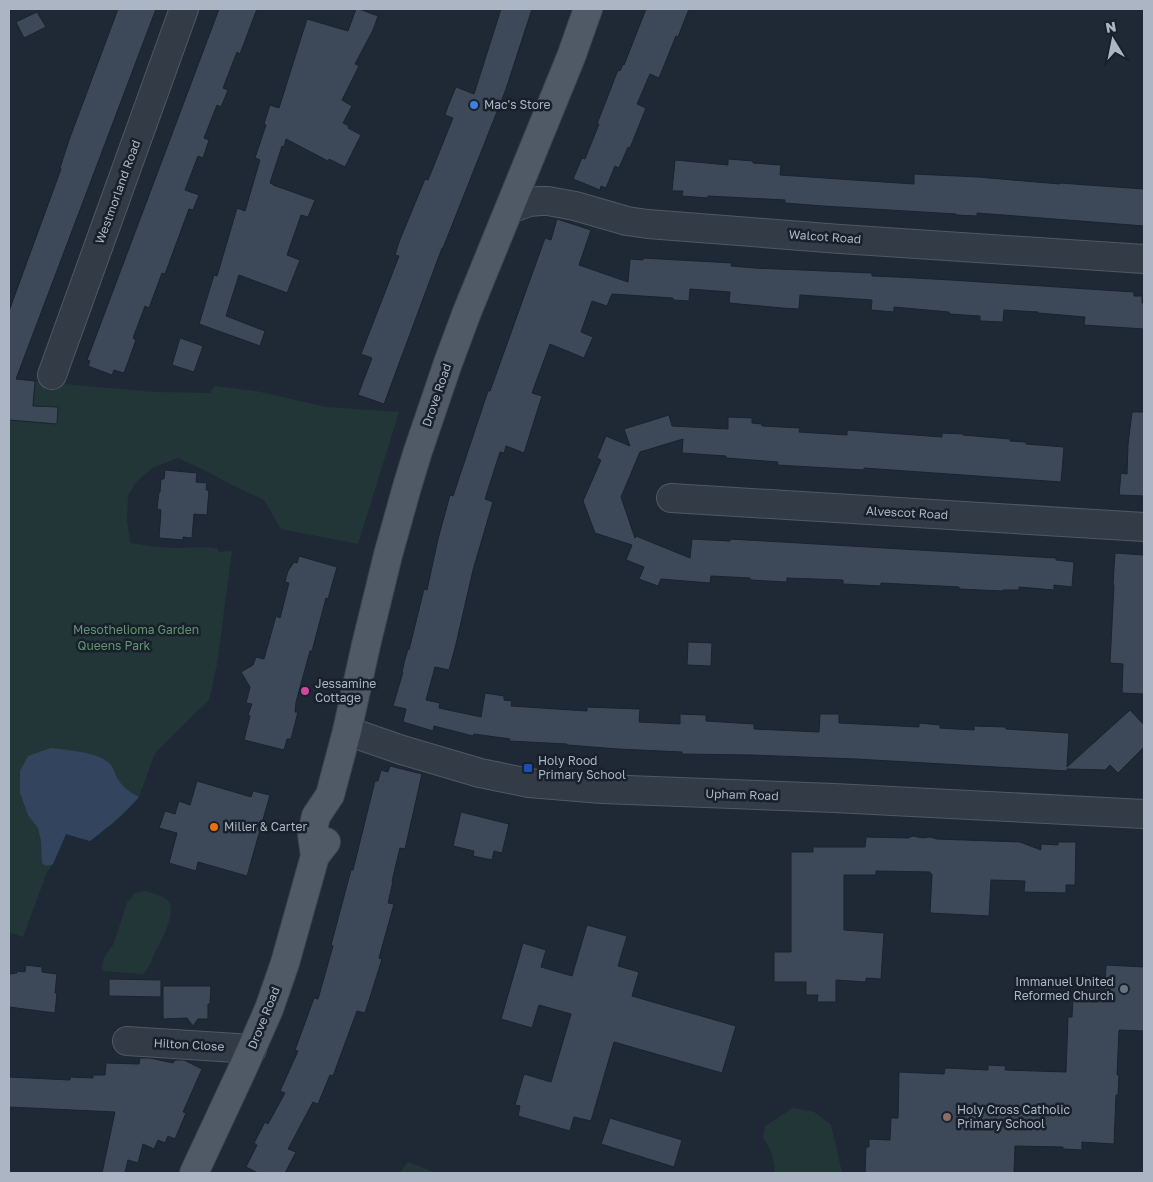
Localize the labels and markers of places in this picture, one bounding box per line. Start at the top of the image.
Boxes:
place label: Mac's Store [484,97,551,112]
marker: Mac's Store [468,99,480,111]
place label: Jessamine Cottage [315,676,376,705]
marker: Jessamine Cottage [299,685,311,697]
place label: Holy Rood Primary School [538,753,626,782]
marker: Holy Rood Primary School [522,762,534,774]
place label: Miller & Carter [224,819,307,834]
marker: Miller & Carter [208,821,220,833]
place label: Immanuel United Reformed Church [1014,974,1114,1003]
marker: Immanuel United Reformed Church [1118,983,1130,995]
place label: Holy Cross Catholic Primary School [957,1102,1071,1131]
marker: Holy Cross Catholic Primary School [941,1111,953,1123]

